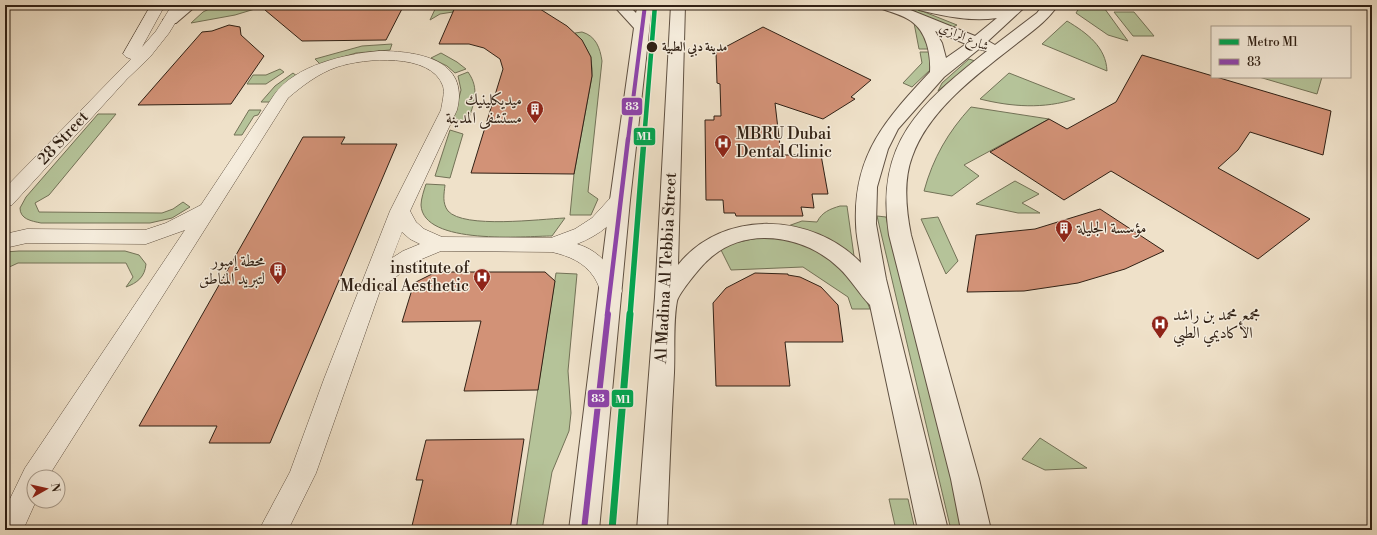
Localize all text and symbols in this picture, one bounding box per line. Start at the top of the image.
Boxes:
street label: شارع الرازي [935,19,991,57]
legend [1211,26,1351,78]
text: Metro M1 [1247,35,1299,50]
place label: مدينة دبي الطبية [662,39,727,58]
marker: مدينة دبي الطبية [645,40,659,54]
text: 83 [1247,55,1261,70]
place label: ميديكلينيك مستشفى المدينة [446,90,522,129]
line badge: 83 [621,97,643,116]
building icon: ميديكلينيك مستشفى المدينة [525,99,545,124]
text: 83 [625,100,639,114]
street label: 28 Street [33,107,93,169]
place label: MBRU Dubai Dental Clinic [736,124,832,162]
line badge: M1 [633,127,656,146]
text: M1 [636,130,652,144]
hospital icon: MBRU Dubai Dental Clinic [713,133,733,158]
street label: Al Madina Al Tebbia Street [651,171,681,365]
building icon: مؤسسة الجليلة [1054,218,1074,243]
place label: مؤسسة الجليلة [1076,218,1146,238]
place label: محطة إمبور لتبريد المناطق [199,251,265,289]
place label: institute of Medical Aesthetic [340,258,470,296]
building icon: محطة إمبور لتبريد المناطق [268,260,288,285]
hospital icon: institute of Medical Aesthetic [472,267,492,292]
place label: مجمع محمد بن راشد الأكاديمي الطبي [1173,305,1260,348]
hospital icon: مجمع محمد بن راشد الأكاديمي الطبي [1150,314,1170,339]
line badge: 83 [587,389,610,408]
line badge: M1 [611,389,634,408]
text: 83 [591,392,605,406]
text: M1 [615,393,631,407]
north arrow [26,469,66,509]
text: N [47,482,62,493]

